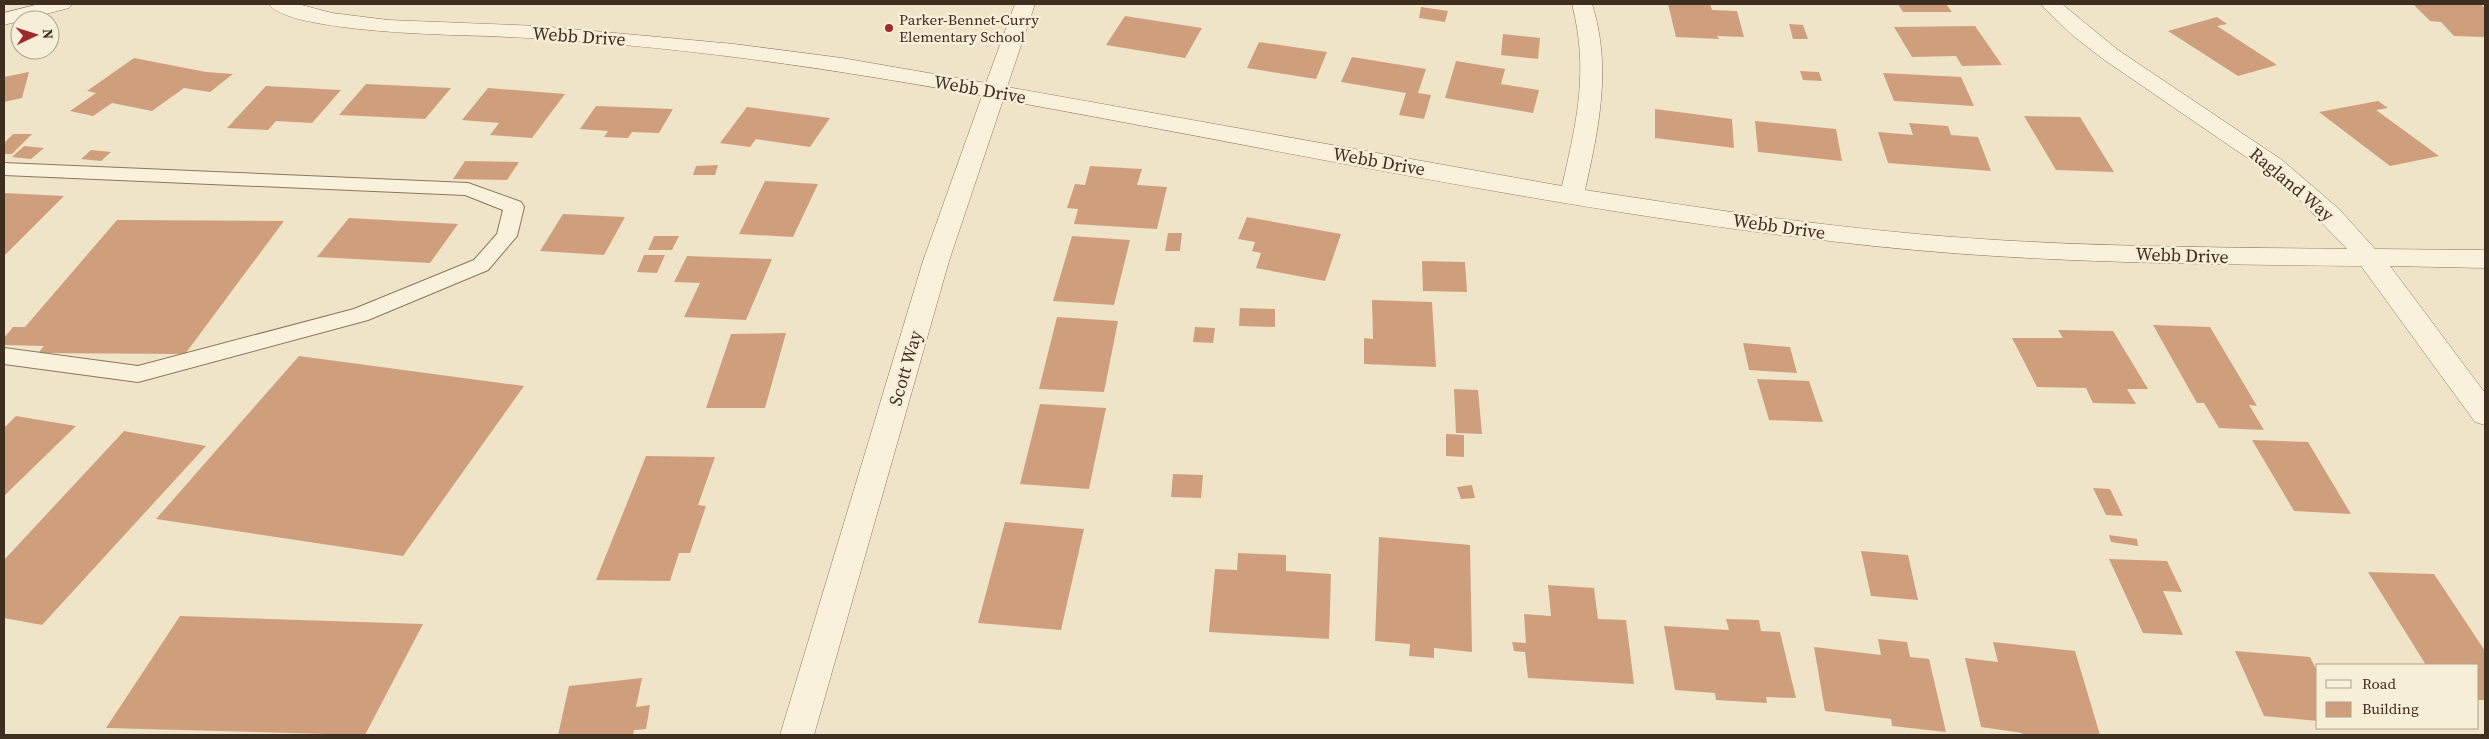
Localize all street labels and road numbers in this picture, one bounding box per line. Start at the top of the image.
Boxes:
street label: Webb Drive [532,20,626,52]
street label: Webb Drive [932,69,1028,109]
street label: Webb Drive [1331,141,1427,181]
street label: Ragland Way [2244,141,2340,227]
street label: Webb Drive [1731,207,1827,245]
street label: Webb Drive [2135,241,2229,269]
street label: Scott Way [882,327,928,409]

